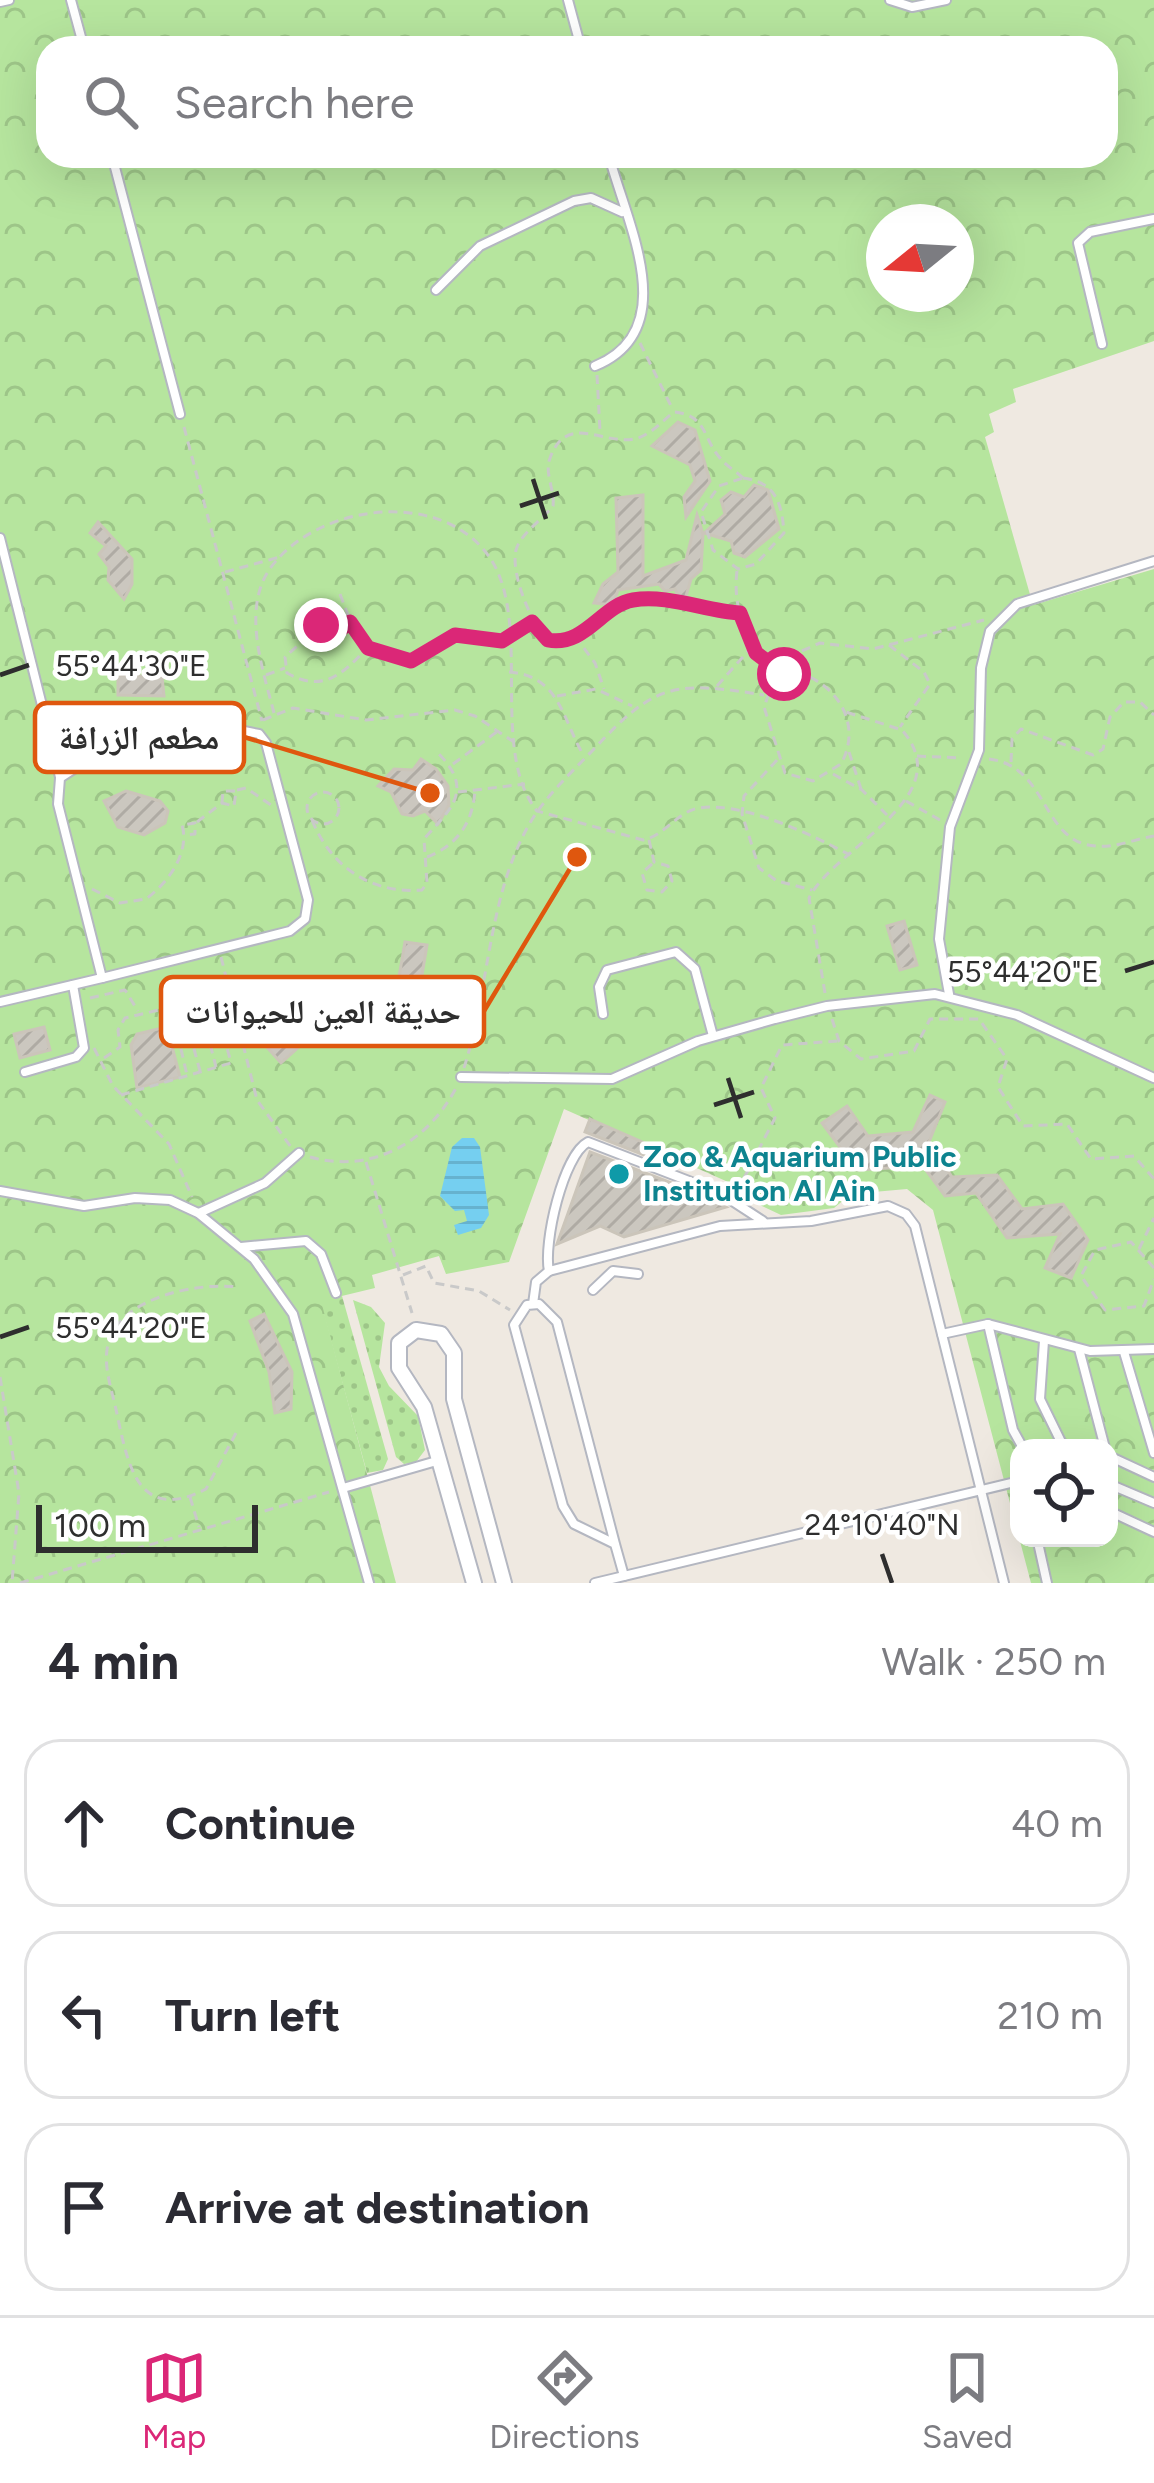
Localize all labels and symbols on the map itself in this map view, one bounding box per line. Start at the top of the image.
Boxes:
north arrow [866,204,974,312]
route end [294,598,348,652]
text: 55°44'30"E [55,647,207,684]
route start [757,647,811,701]
callout: مطعم الزرافة [35,703,244,772]
text: مطعم الزرافة [59,718,219,760]
text: 55°44'20"E [947,953,1099,990]
callout: حديقة العين للحيوانات [161,977,484,1046]
text: حديقة العين للحيوانات [185,992,461,1032]
place label: Zoo & Aquarium Public Institution Al Ain [643,1138,957,1209]
marker: Zoo & Aquarium Public Institution Al Ain [606,1161,632,1187]
text: 55°44'20"E [55,1309,207,1346]
scale bar [36,1499,258,1552]
text: 24°10'40"N [805,1506,959,1543]

